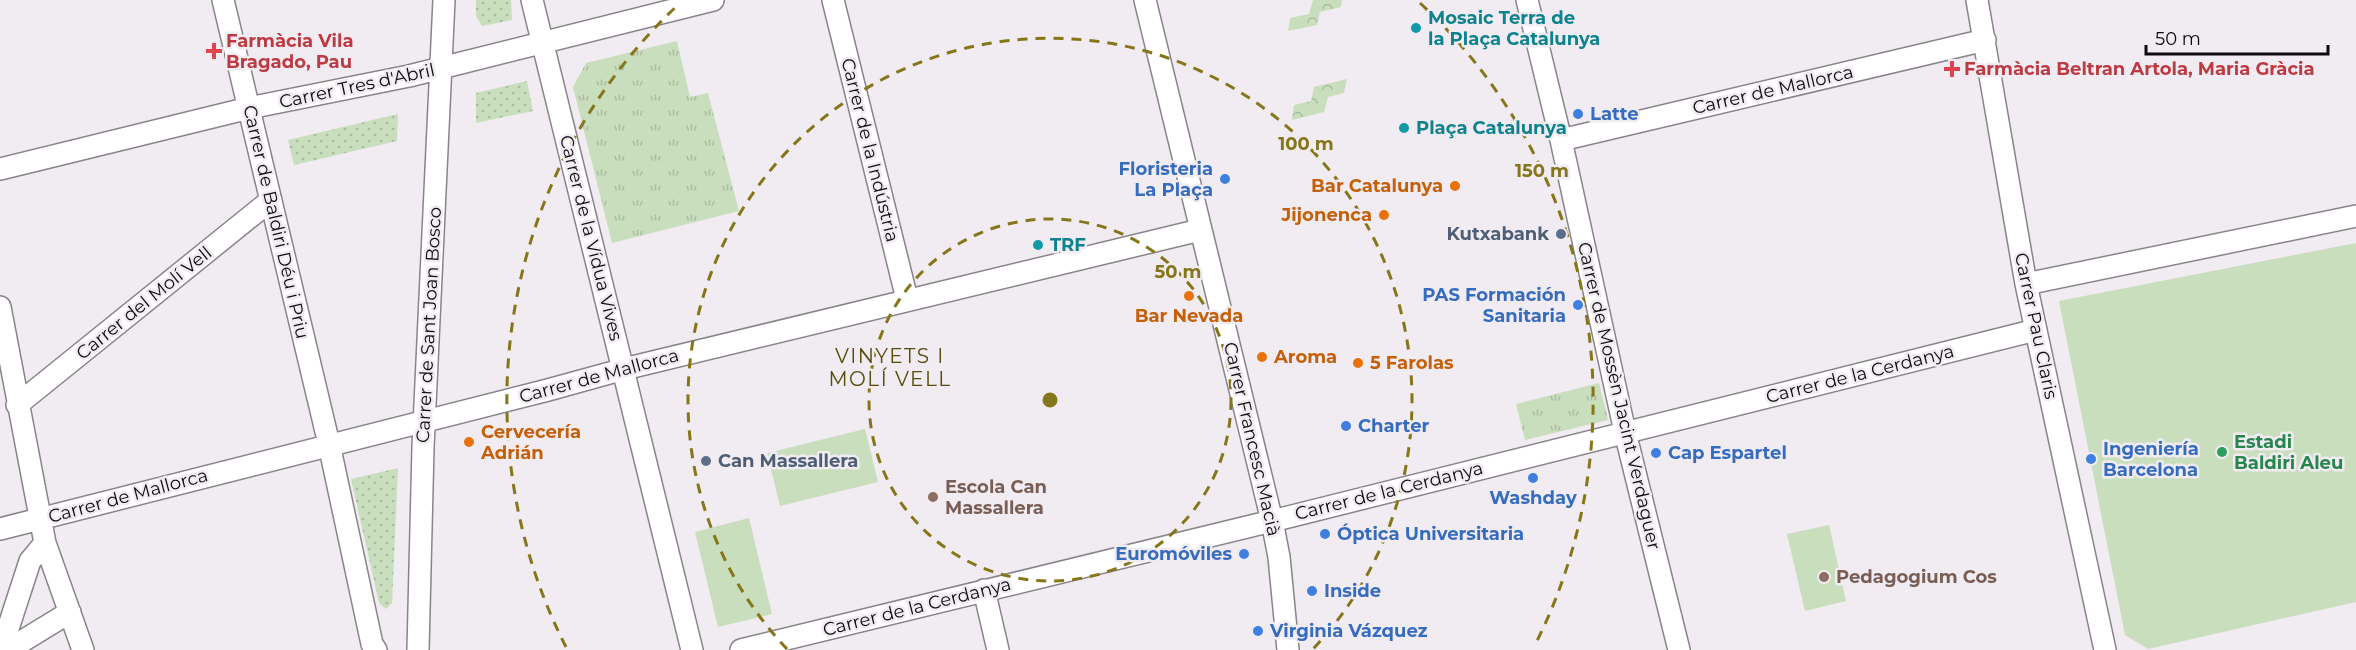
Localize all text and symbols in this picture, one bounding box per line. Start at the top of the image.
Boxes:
place label: Mosaic Terra de la Plaça Catalunya [1428,7,1600,50]
scale bar [2146,18,2328,56]
marker: Mosaic Terra de la Plaça Catalunya [1409,21,1423,35]
text: 50 m [2155,28,2201,50]
place label: Farmàcia Vila Bragado, Pau [226,30,354,73]
marker: Farmàcia Vila Bragado, Pau [207,44,221,58]
street label: Carrer de la Indústria [837,56,903,244]
place label: Farmàcia Beltran Artola, Maria Gràcia [1964,58,2315,80]
street label: Carrer Tres d'Abril [277,59,437,113]
street label: Carrer de Mallorca [1690,61,1856,119]
marker: Farmàcia Beltran Artola, Maria Gràcia [1945,62,1959,76]
street label: Carrer de Baldiri Déu i Priu [238,103,314,341]
place label: Latte [1590,103,1639,125]
marker: Latte [1571,107,1585,121]
place label: Plaça Catalunya [1416,117,1567,139]
marker: Plaça Catalunya [1397,121,1411,135]
street label: Carrer de la Vídua Vives [555,133,627,343]
text: 100 m [1278,133,1334,155]
place label: Floristeria La Plaça [1119,158,1213,201]
text: 150 m [1515,160,1569,182]
marker: Floristeria La Plaça [1218,172,1232,186]
place label: Bar Catalunya [1311,175,1443,197]
marker: Bar Catalunya [1448,179,1462,193]
place label: Jijonenca [1280,204,1372,226]
street label: Carrer de Sant Joan Bosco [412,206,446,444]
marker: Jijonenca [1377,208,1391,222]
place label: Kutxabank [1447,223,1549,245]
marker: Kutxabank [1554,227,1568,241]
place label: TRF [1050,234,1086,256]
marker: TRF [1031,238,1045,252]
street label: Carrer de Mossèn Jacint Verdaguer [1573,240,1665,552]
street label: Carrer del Molí Vell [72,242,216,364]
street label: Carrer Pau Claris [2010,251,2062,401]
text: 50 m [1155,261,1201,283]
place label: PAS Formación Sanitaria [1422,284,1566,327]
marker: Bar Nevada [1182,289,1196,303]
marker: PAS Formación Sanitaria [1571,298,1585,312]
place label: Bar Nevada [1135,305,1243,327]
street label: Carrer Francesc Macià [1219,340,1285,538]
street label: Carrer de la Cerdanya [1764,340,1956,408]
street label: Carrer de Mallorca [517,344,681,408]
district label: VINYETS I MOLÍ VELL [828,344,952,391]
place label: Aroma [1273,346,1337,368]
marker: Aroma [1255,350,1269,364]
place label: 5 Farolas [1370,352,1454,374]
marker: 5 Farolas [1351,356,1365,370]
centre of rings [1040,390,1060,410]
place label: Charter [1358,415,1429,437]
marker: Charter [1339,419,1353,433]
place label: Cervecería Adrián [480,421,581,464]
place label: Estadi Baldiri Aleu [2234,431,2343,474]
marker: Cervecería Adrián [462,435,476,449]
place label: Ingeniería Barcelona [2103,438,2199,481]
place label: Cap Espartel [1668,442,1787,464]
marker: Estadi Baldiri Aleu [2215,445,2229,459]
marker: Cap Espartel [1649,446,1663,460]
place label: Can Massallera [718,450,858,472]
marker: Ingeniería Barcelona [2084,452,2098,466]
marker: Can Massallera [699,454,713,468]
street label: Carrer de la Cerdanya [1293,457,1485,525]
street label: Carrer de Mallorca [46,464,210,528]
marker: Washday [1526,471,1540,485]
place label: Escola Can Massallera [945,476,1047,519]
place label: Washday [1489,487,1577,509]
marker: Escola Can Massallera [926,490,940,504]
place label: Óptica Universitaria [1337,523,1524,545]
marker: Óptica Universitaria [1318,527,1332,541]
place label: Euromóviles [1115,543,1232,565]
marker: Euromóviles [1237,547,1251,561]
place label: Pedagogium Cos [1836,566,1997,588]
marker: Pedagogium Cos [1817,570,1831,584]
street label: Carrer de la Cerdanya [821,573,1013,641]
place label: Inside [1324,580,1381,602]
marker: Inside [1305,584,1319,598]
place label: Virginia Vázquez [1269,620,1428,642]
marker: Virginia Vázquez [1251,624,1265,638]

